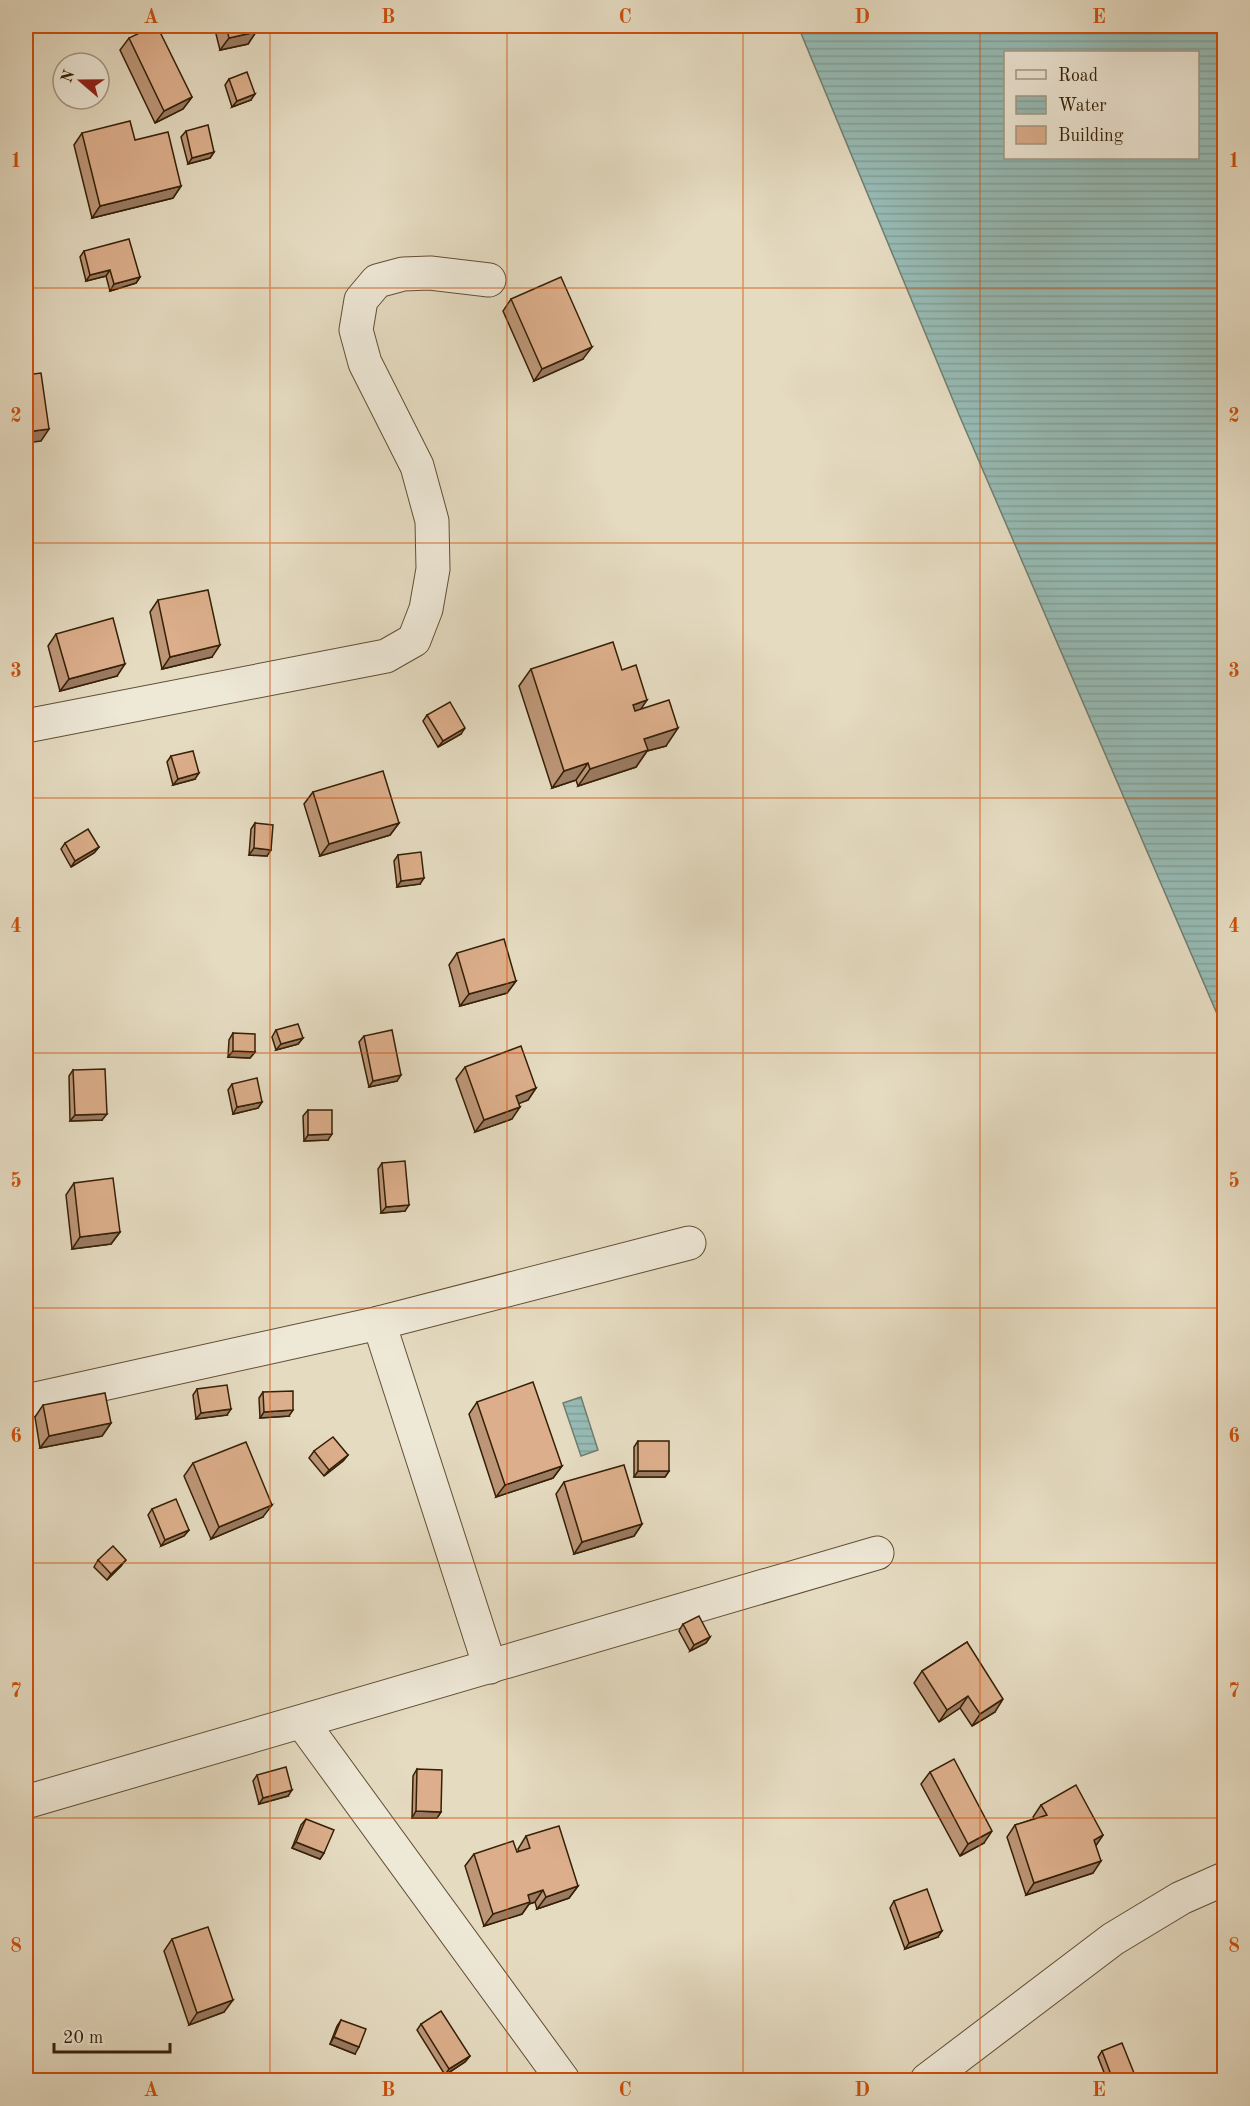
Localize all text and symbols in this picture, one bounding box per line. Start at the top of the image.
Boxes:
text: A [143,8,159,28]
text: B [381,8,395,28]
text: C [618,8,632,28]
text: D [854,8,870,28]
text: E [1092,8,1106,28]
north arrow [51,51,111,111]
legend [1004,51,1199,159]
text: N [59,67,79,85]
text: Road [1058,67,1098,85]
text: Water [1058,97,1107,115]
text: Building [1058,127,1124,145]
text: 1 [10,152,22,172]
text: 1 [1228,152,1240,172]
text: 2 [10,407,22,427]
text: 2 [1228,407,1240,427]
text: 3 [10,662,22,682]
text: 3 [1228,662,1240,682]
text: 4 [10,917,22,937]
text: 4 [1228,917,1240,937]
text: 5 [10,1171,22,1192]
text: 5 [1228,1171,1240,1192]
text: 6 [10,1427,22,1447]
text: 6 [1228,1427,1240,1447]
text: 7 [10,1682,22,1702]
text: 7 [1228,1682,1240,1702]
text: 8 [10,1937,22,1957]
text: 8 [1228,1937,1240,1957]
scale bar [54,2016,170,2054]
text: 20 m [63,2029,103,2047]
text: A [143,2081,159,2101]
text: B [381,2081,395,2101]
text: C [618,2081,632,2101]
text: D [854,2081,870,2101]
text: E [1092,2081,1106,2101]

